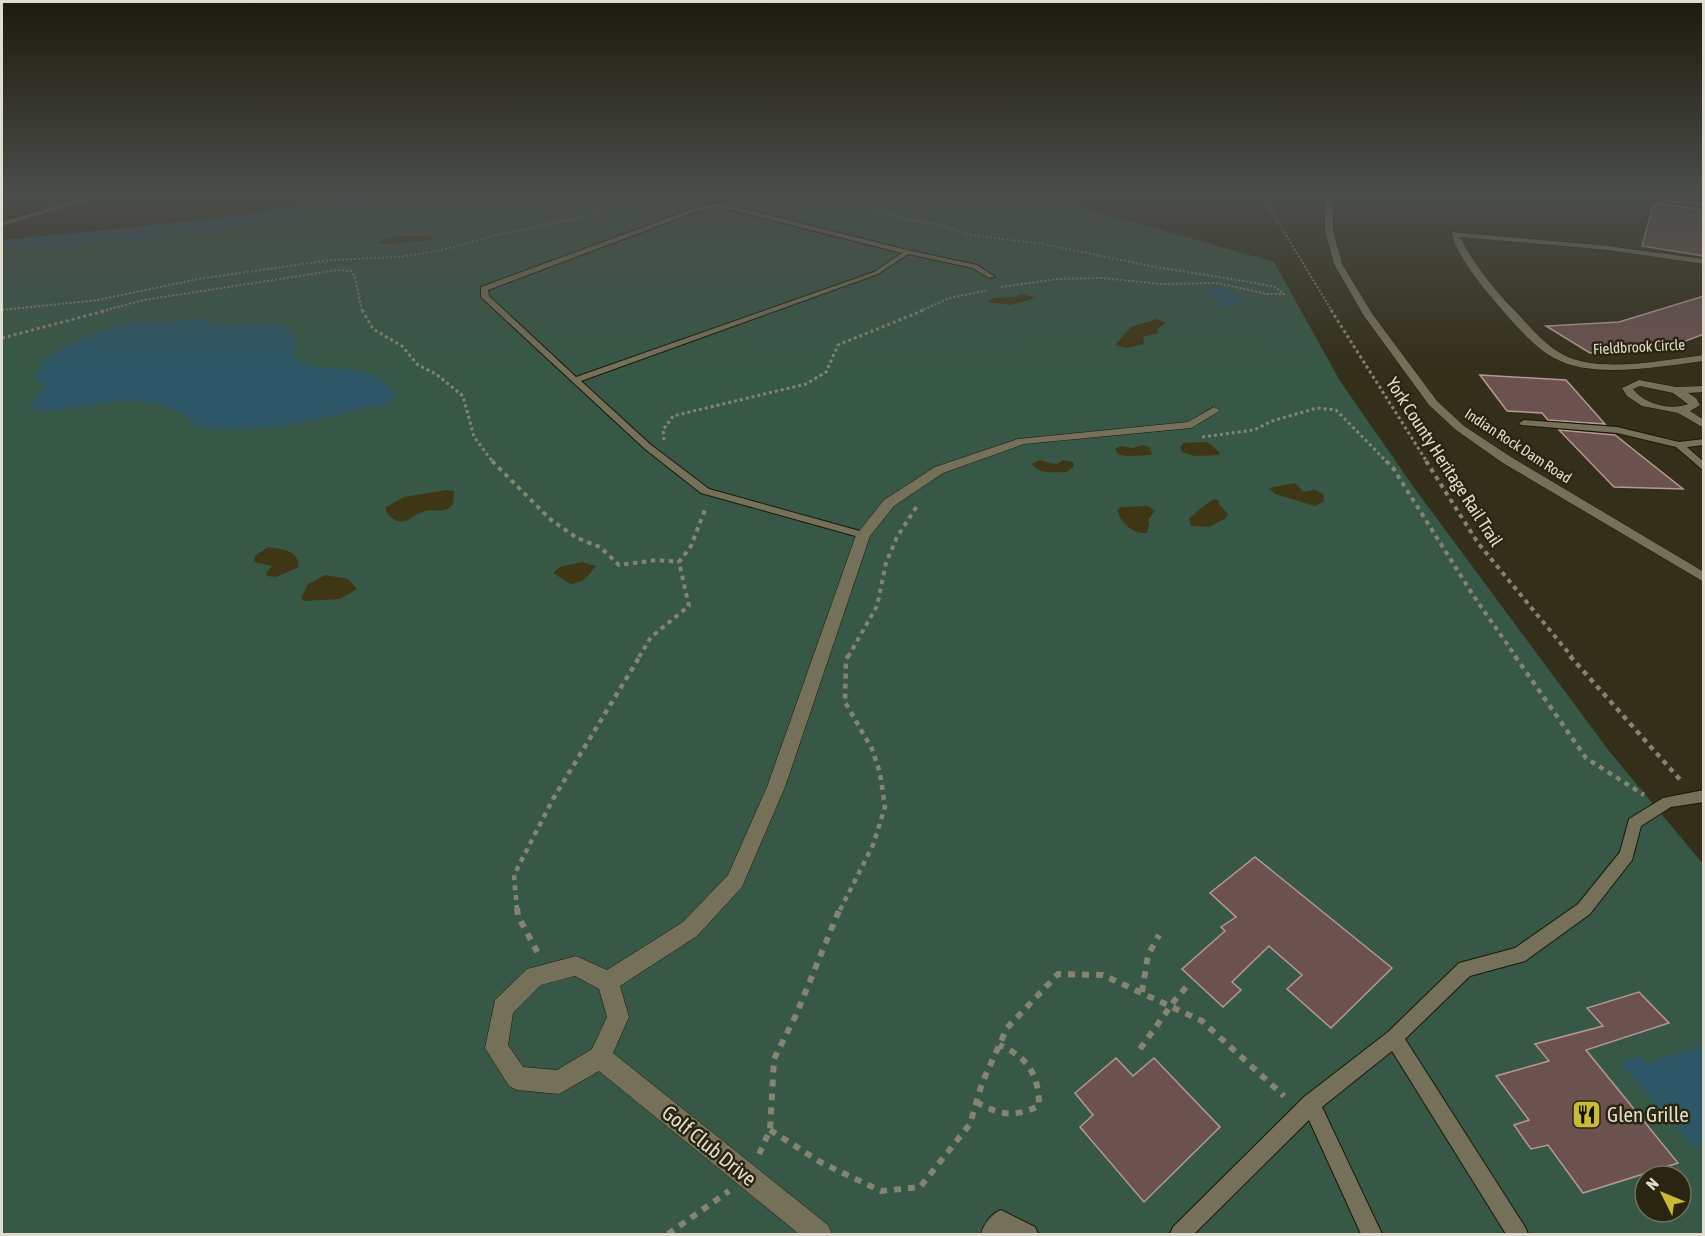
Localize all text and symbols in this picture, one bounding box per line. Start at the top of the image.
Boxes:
street label: Fieldbrook Circle [1592,336,1686,357]
street label: York County Heritage Rail Trail [1382,373,1507,550]
street label: Indian Rock Dam Road [1462,405,1575,486]
restaurant icon: Glen Grille [1570,1099,1602,1131]
street label: Golf Club Drive [658,1100,761,1190]
place label: Glen Grille [1607,1102,1689,1126]
north arrow [1633,1164,1693,1224]
text: N [1642,1174,1662,1193]

